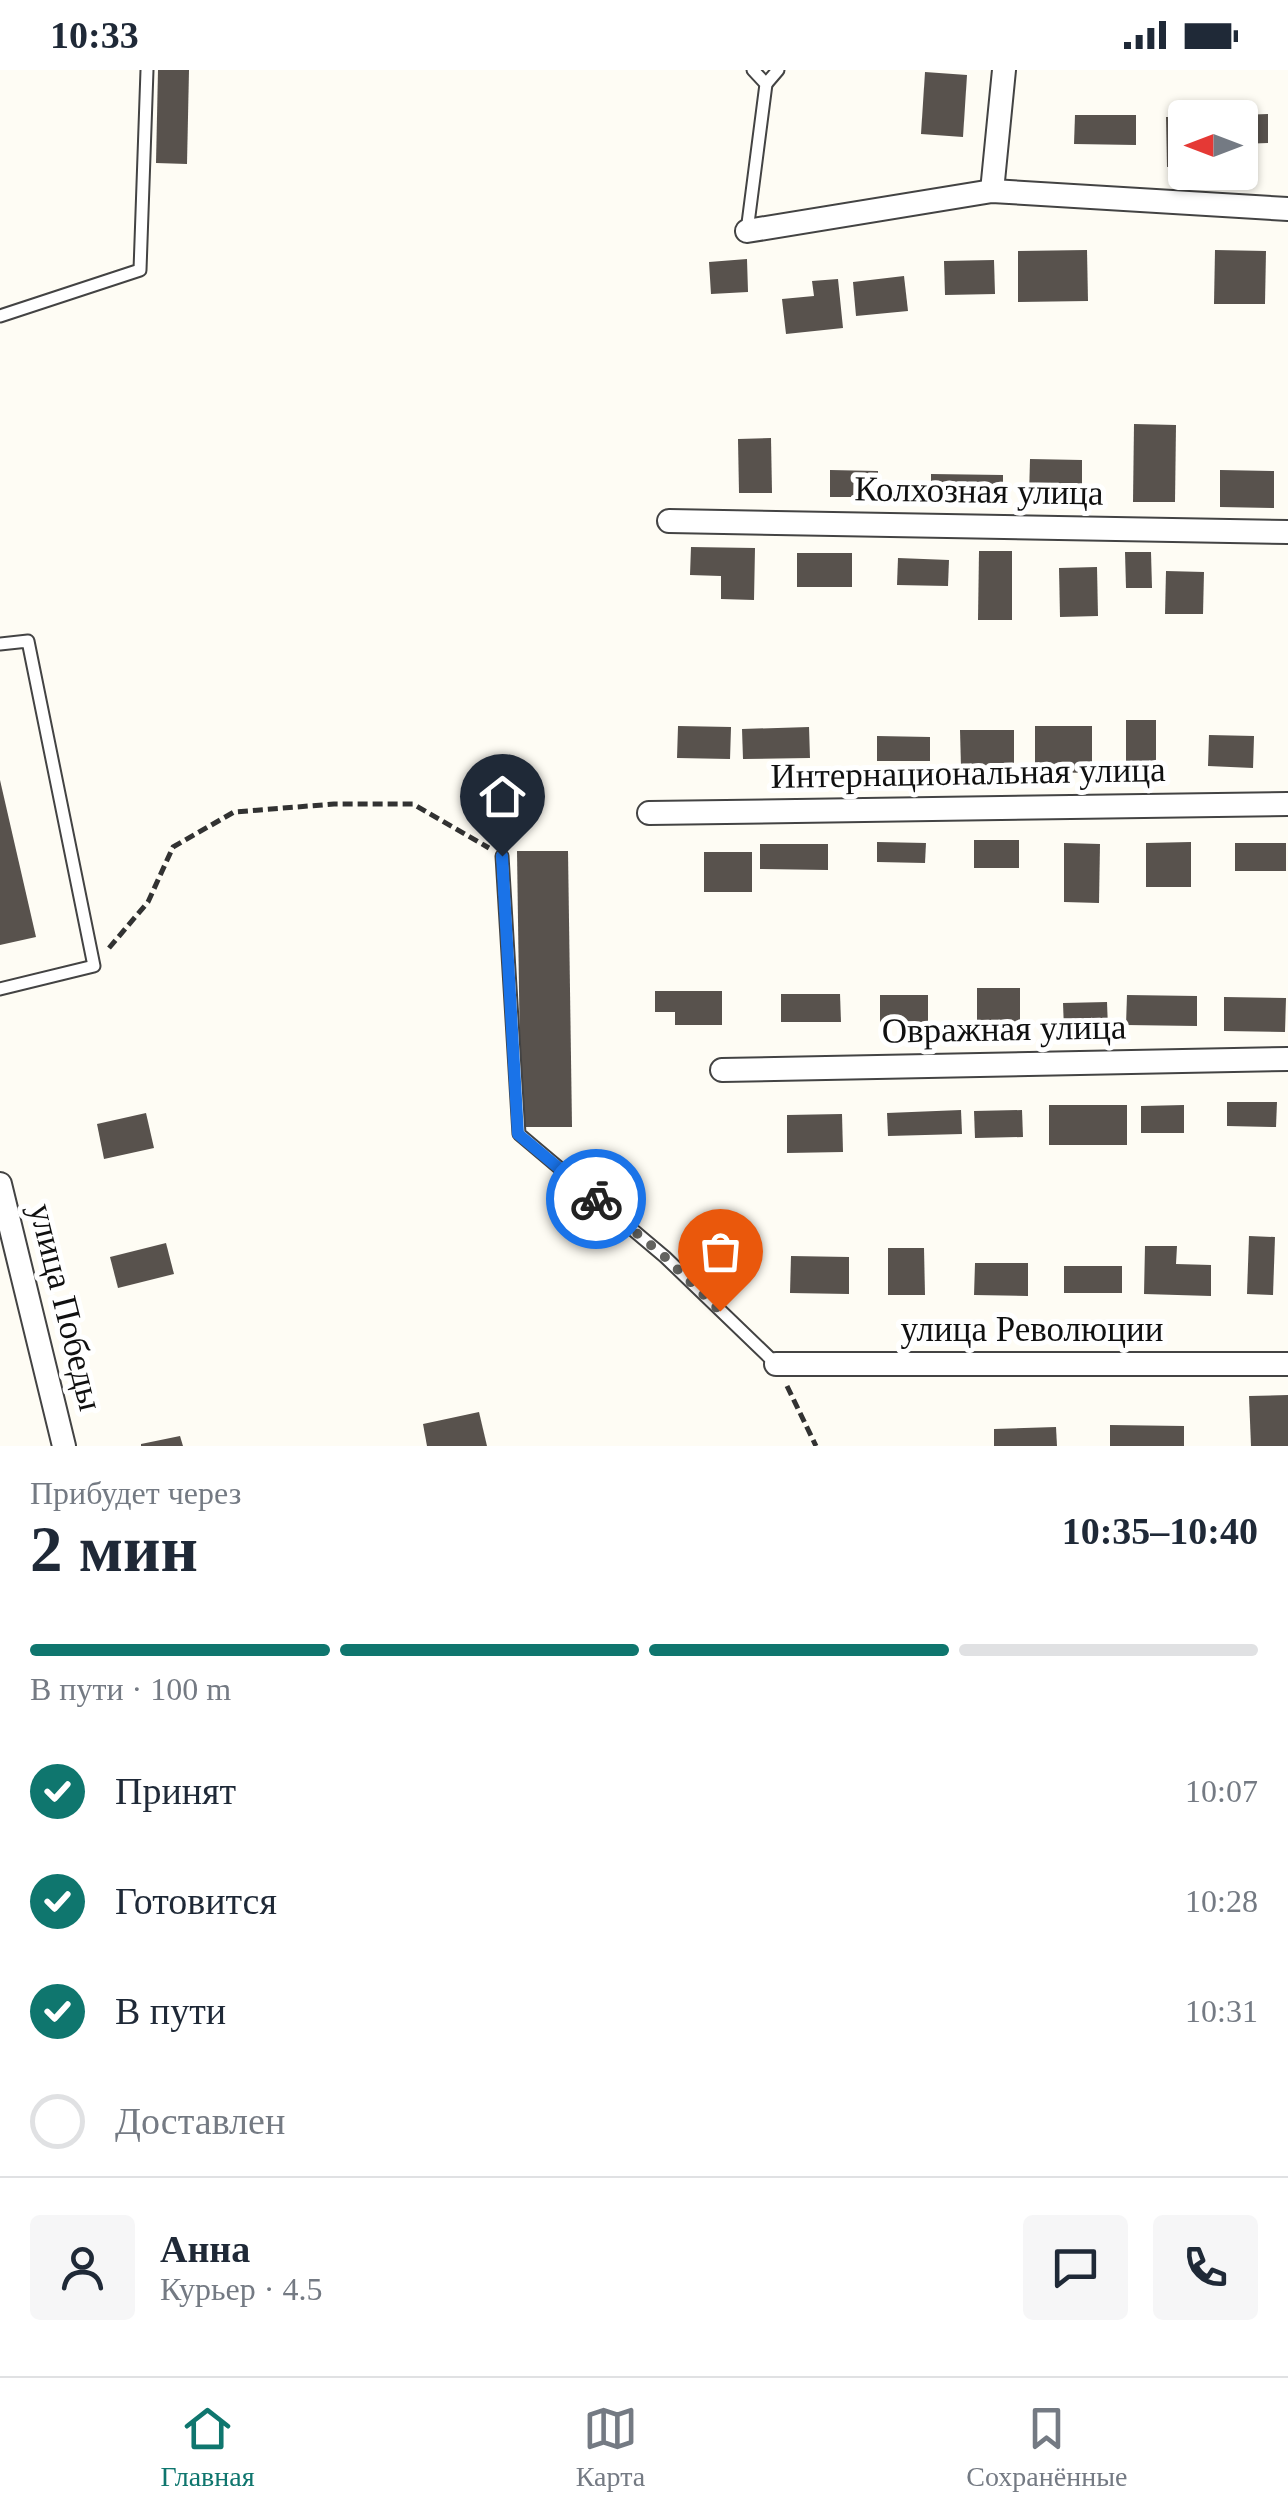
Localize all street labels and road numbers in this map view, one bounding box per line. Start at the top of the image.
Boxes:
street label: Колхозная улица [854,469,1104,513]
street label: Интернациональная улица [770,750,1166,796]
street label: Овражная улица [881,1007,1127,1051]
street label: улица Победы [21,1200,111,1414]
street label: улица Революции [901,1310,1163,1349]

